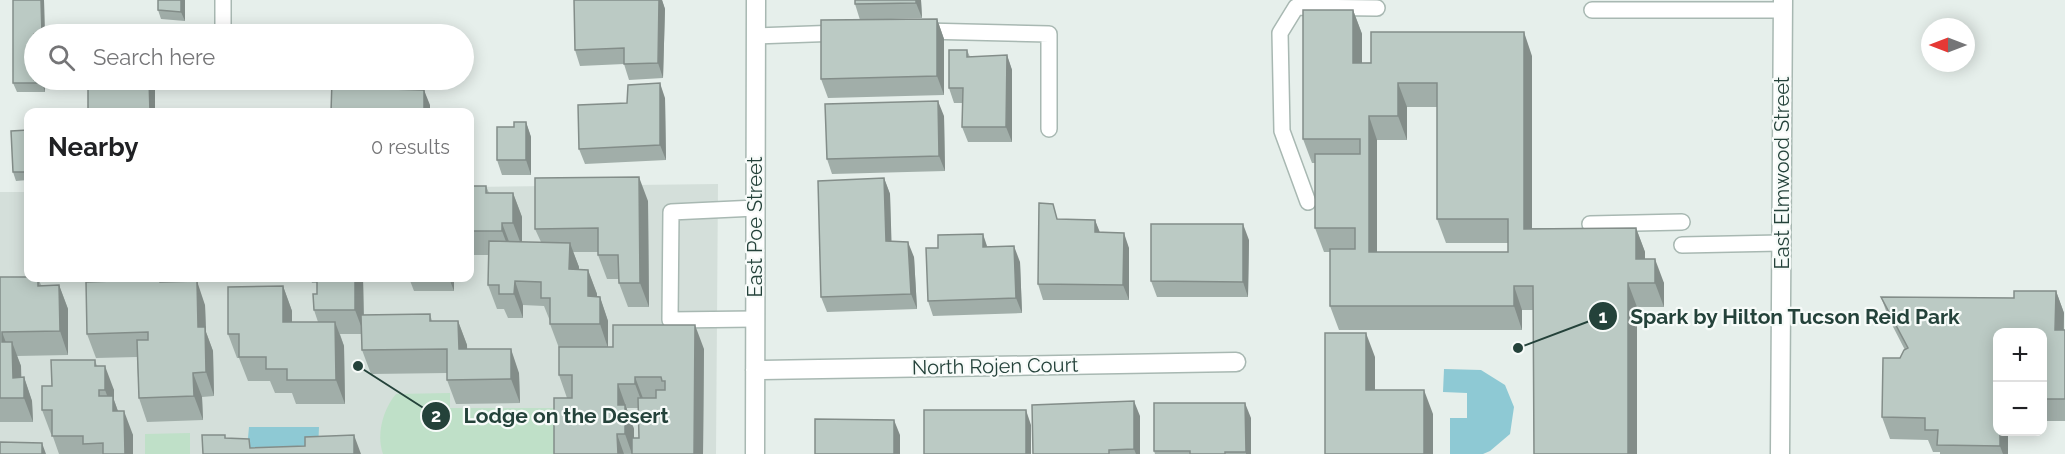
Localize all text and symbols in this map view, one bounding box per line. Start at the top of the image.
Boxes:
north arrow [1921,18,1975,72]
search box [24,24,474,90]
icon: search [45,41,78,74]
text: Search here [93,44,215,70]
street label: East Elmwood Street [1770,76,1794,269]
text: Nearby [48,132,138,162]
text: 0 results [371,135,450,159]
street label: East Poe Street [743,156,767,297]
callout: Spark by Hilton Tucson Reid Park [1588,297,1973,336]
text: Spark by Hilton Tucson Reid Park [1630,304,1960,329]
text: 1 [1599,306,1608,327]
map controls [1993,328,2047,436]
button: + [1993,328,2047,382]
street label: North Rojen Court [912,353,1079,379]
button: − [1993,382,2047,436]
callout: Lodge on the Desert [421,396,680,435]
text: Lodge on the Desert [464,403,668,428]
text: 2 [431,405,441,426]

